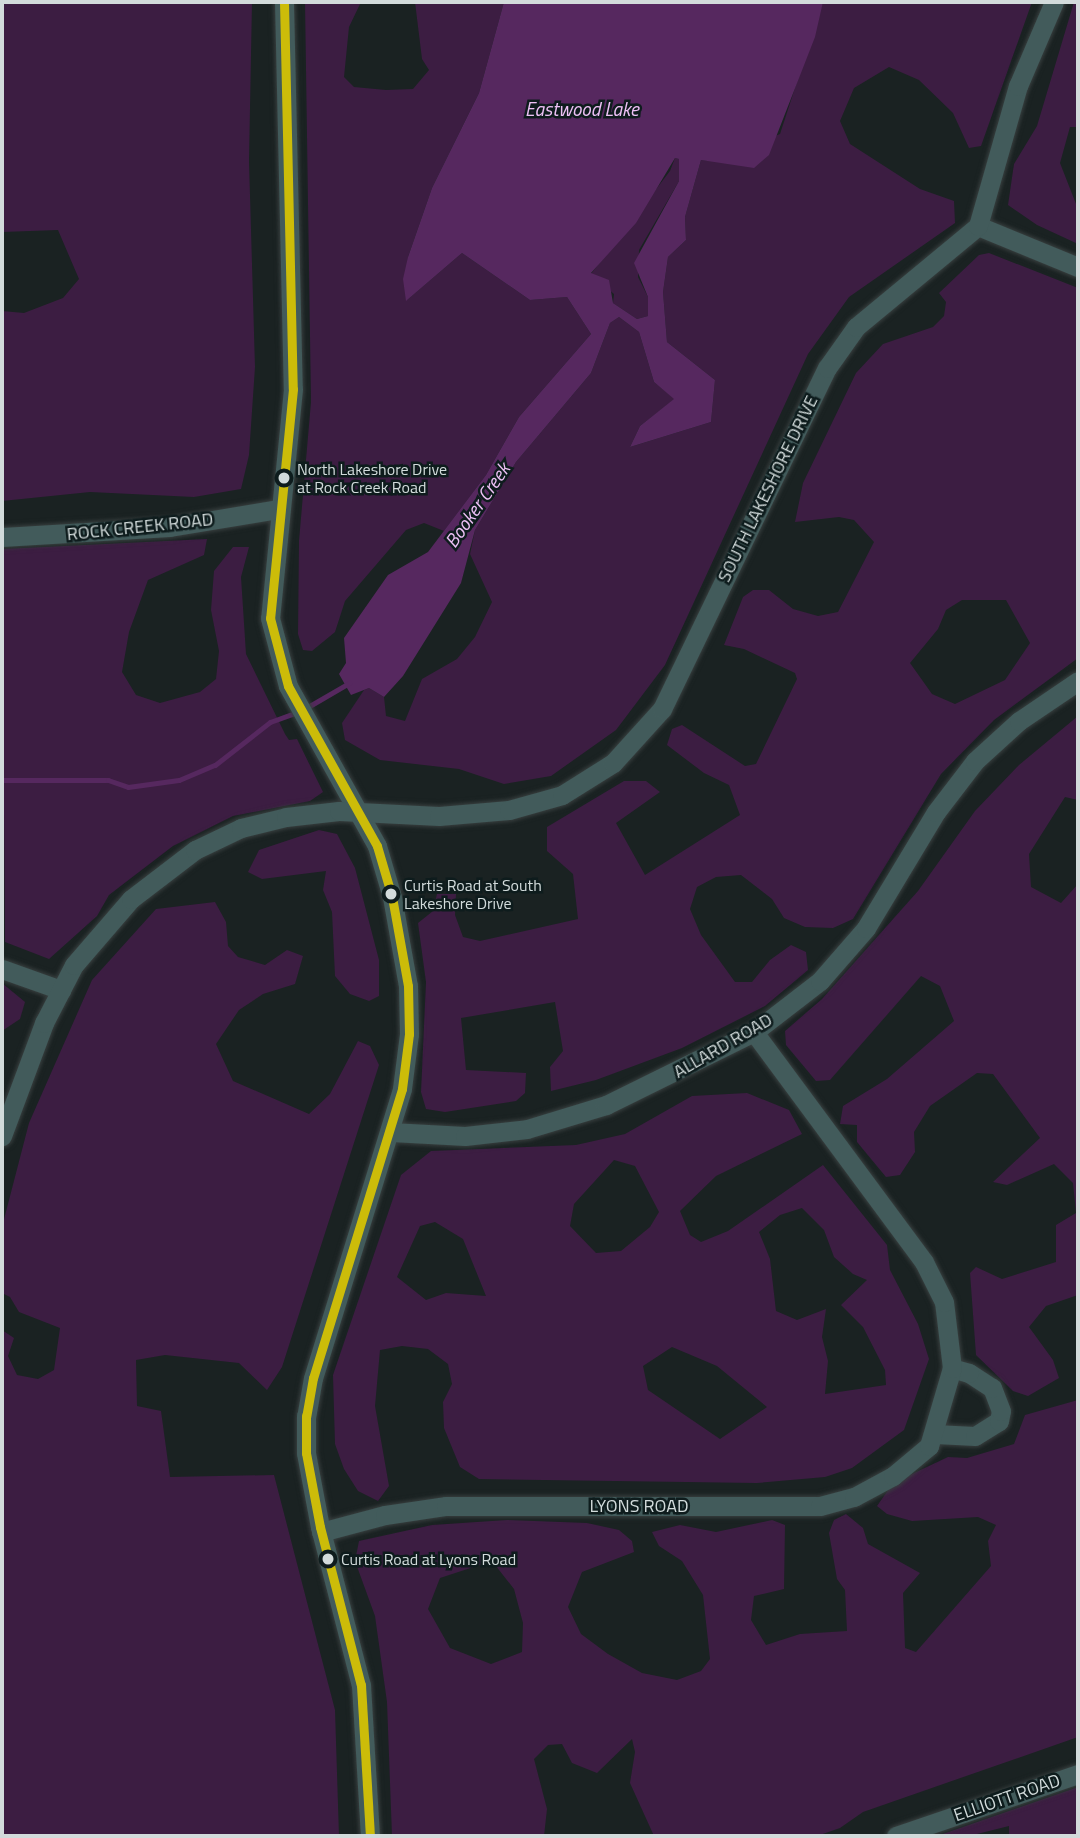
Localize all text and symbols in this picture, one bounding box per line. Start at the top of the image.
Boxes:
water label: Eastwood Lake [525,98,639,120]
street label: SOUTH LAKESHORE DRIVE [713,392,823,586]
water label: Booker Creek [439,458,515,552]
place label: North Lakeshore Drive at Rock Creek Road [297,459,447,497]
marker: North Lakeshore Drive at Rock Creek Road [277,471,291,485]
street label: ROCK CREEK ROAD [66,509,214,545]
place label: Curtis Road at South Lakeshore Drive [404,875,542,913]
marker: Curtis Road at South Lakeshore Drive [384,887,398,901]
street label: ALLARD ROAD [670,1009,776,1083]
street label: LYONS ROAD [589,1495,689,1517]
place label: Curtis Road at Lyons Road [341,1549,516,1569]
marker: Curtis Road at Lyons Road [321,1552,335,1566]
street label: ELLIOTT ROAD [951,1770,1063,1826]

